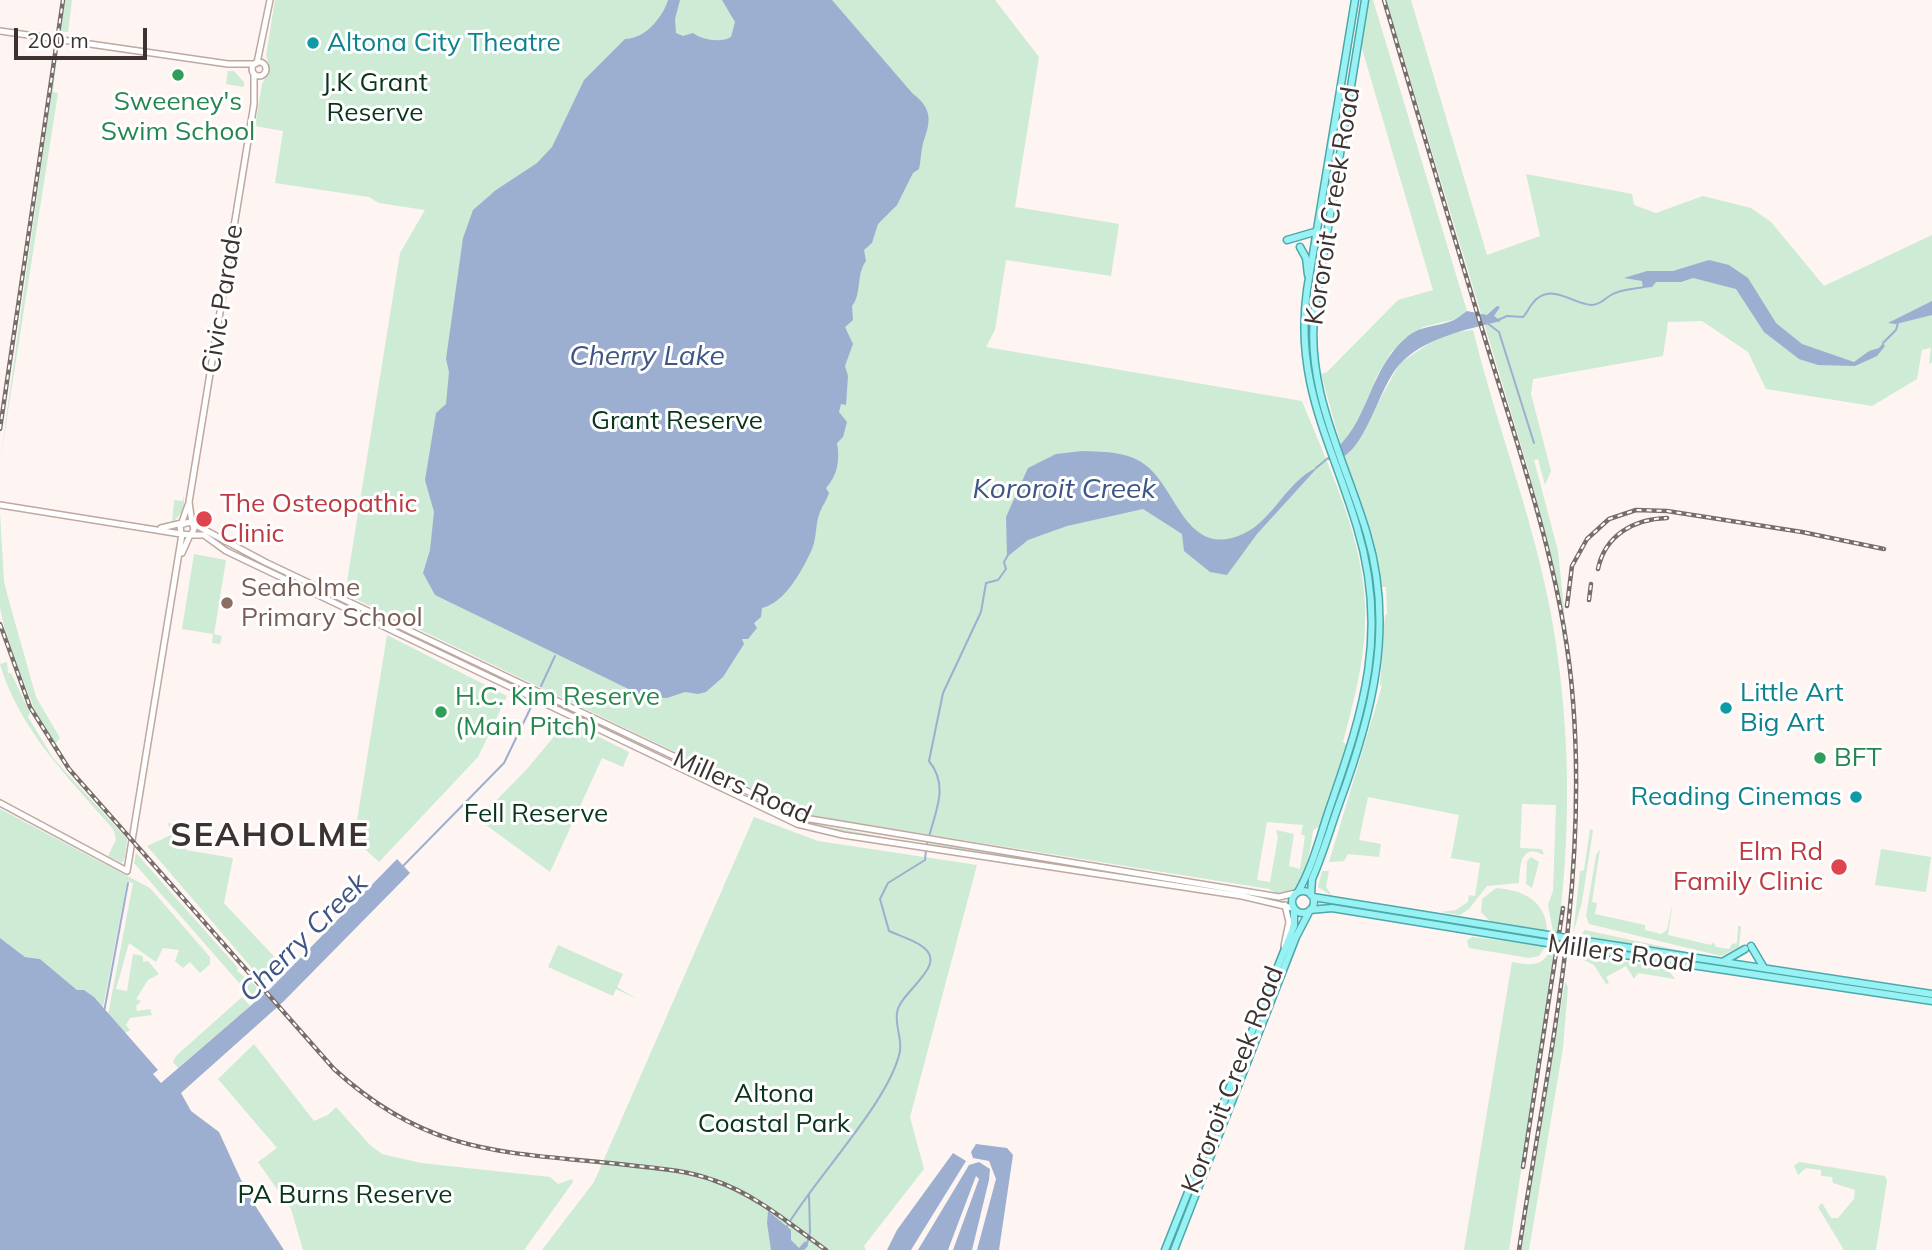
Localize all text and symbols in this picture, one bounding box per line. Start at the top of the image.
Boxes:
scale bar [18,14,150,58]
text: 200 m [27,27,89,53]
place label: Altona City Theatre [327,27,561,59]
marker: Altona City Theatre [305,35,321,51]
marker: Sweeney's Swim School [170,67,186,83]
park label: J.K Grant Reserve [322,67,428,128]
street label: Kororoit Creek Road [1299,85,1367,327]
place label: Sweeney's Swim School [101,86,255,148]
street label: Civic Parade [196,222,250,376]
water label: Cherry Lake [569,340,725,374]
park label: Grant Reserve [591,405,763,437]
water label: Kororoit Creek [972,473,1156,507]
place label: The Osteopathic Clinic [220,488,417,550]
marker: The Osteopathic Clinic [194,509,214,529]
place label: Seaholme Primary School [241,572,423,634]
marker: Seaholme Primary School [219,595,235,611]
place label: Little Art Big Art [1740,677,1844,738]
place label: H.C. Kim Reserve (Main Pitch) [455,681,660,742]
marker: Little Art Big Art [1718,700,1734,716]
marker: H.C. Kim Reserve (Main Pitch) [433,704,449,720]
place label: BFT [1834,742,1882,774]
street label: Millers Road [668,743,816,831]
marker: BFT [1812,750,1828,766]
place label: Reading Cinemas [1630,781,1842,813]
marker: Reading Cinemas [1848,789,1864,805]
park label: Fell Reserve [464,798,608,830]
district label: SEAHOLME [171,816,369,856]
place label: Elm Rd Family Clinic [1673,836,1823,898]
marker: Elm Rd Family Clinic [1829,857,1849,877]
water label: Cherry Creek [233,867,375,1009]
street label: Millers Road [1546,928,1696,980]
street label: Kororoit Creek Road [1175,962,1291,1198]
park label: Altona Coastal Park [698,1078,850,1140]
park label: PA Burns Reserve [238,1179,452,1211]

